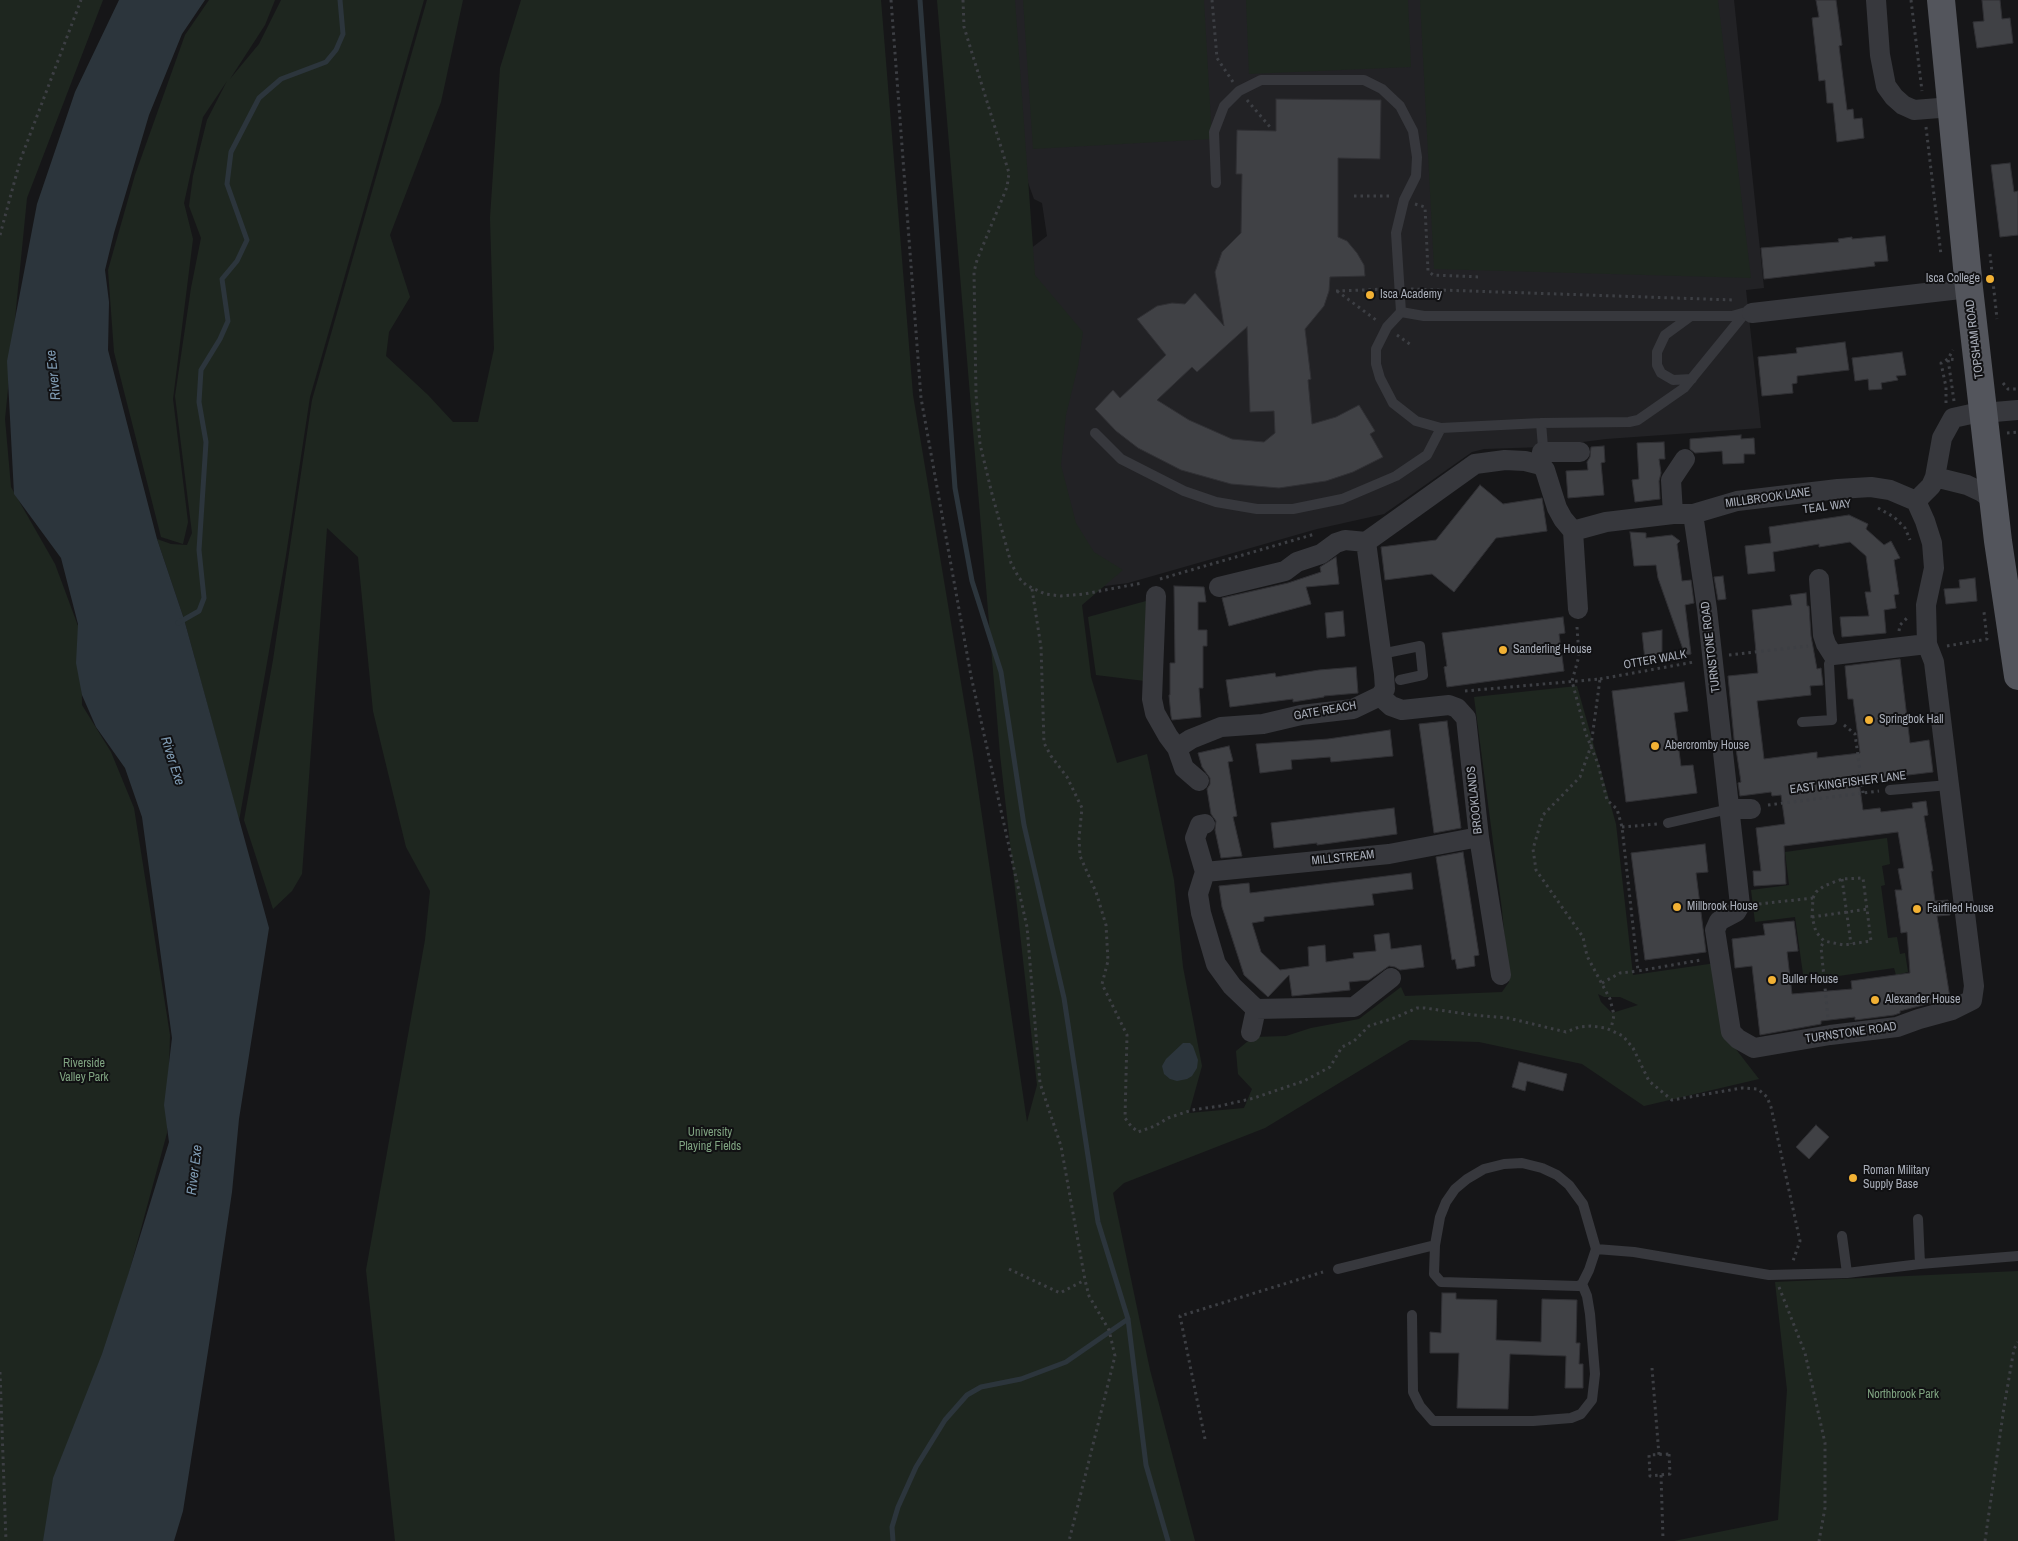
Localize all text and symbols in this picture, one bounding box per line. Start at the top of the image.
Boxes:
place label: Isca College [1926,272,1980,286]
marker: Isca College [1984,273,1996,285]
place label: Isca Academy [1380,288,1442,302]
marker: Isca Academy [1364,289,1376,301]
street label: TOPSHAM ROAD [1963,299,1987,379]
water label: River Exe [43,349,65,401]
street label: MILLBROOK LANE [1724,485,1812,511]
street label: TEAL WAY [1802,497,1852,517]
street label: TURNSTONE ROAD [1698,600,1724,694]
place label: Sanderling House [1513,643,1592,657]
marker: Sanderling House [1497,644,1509,656]
street label: OTTER WALK [1622,647,1688,673]
street label: GATE REACH [1293,698,1357,724]
place label: Springbok Hall [1879,713,1944,727]
marker: Springbok Hall [1863,714,1875,726]
water label: River Exe [156,734,188,788]
place label: Abercromby House [1665,739,1749,753]
marker: Abercromby House [1649,740,1661,752]
street label: BROOKLANDS [1464,765,1486,835]
street label: EAST KINGFISHER LANE [1789,769,1907,797]
street label: MILLSTREAM [1311,848,1375,868]
place label: Millbrook House [1687,900,1758,914]
marker: Millbrook House [1671,901,1683,913]
place label: Fairfiled House [1927,902,1994,916]
marker: Fairfiled House [1911,903,1923,915]
place label: Buller House [1782,973,1838,987]
marker: Buller House [1766,974,1778,986]
place label: Alexander House [1885,993,1960,1007]
marker: Alexander House [1869,994,1881,1006]
street label: TURNSTONE ROAD [1804,1019,1898,1047]
park label: Riverside Valley Park [59,1057,109,1085]
park label: University Playing Fields [679,1126,741,1154]
water label: River Exe [184,1144,206,1196]
place label: Roman Military Supply Base [1863,1164,1930,1192]
marker: Roman Military Supply Base [1847,1172,1859,1184]
park label: Northbrook Park [1867,1388,1939,1402]

